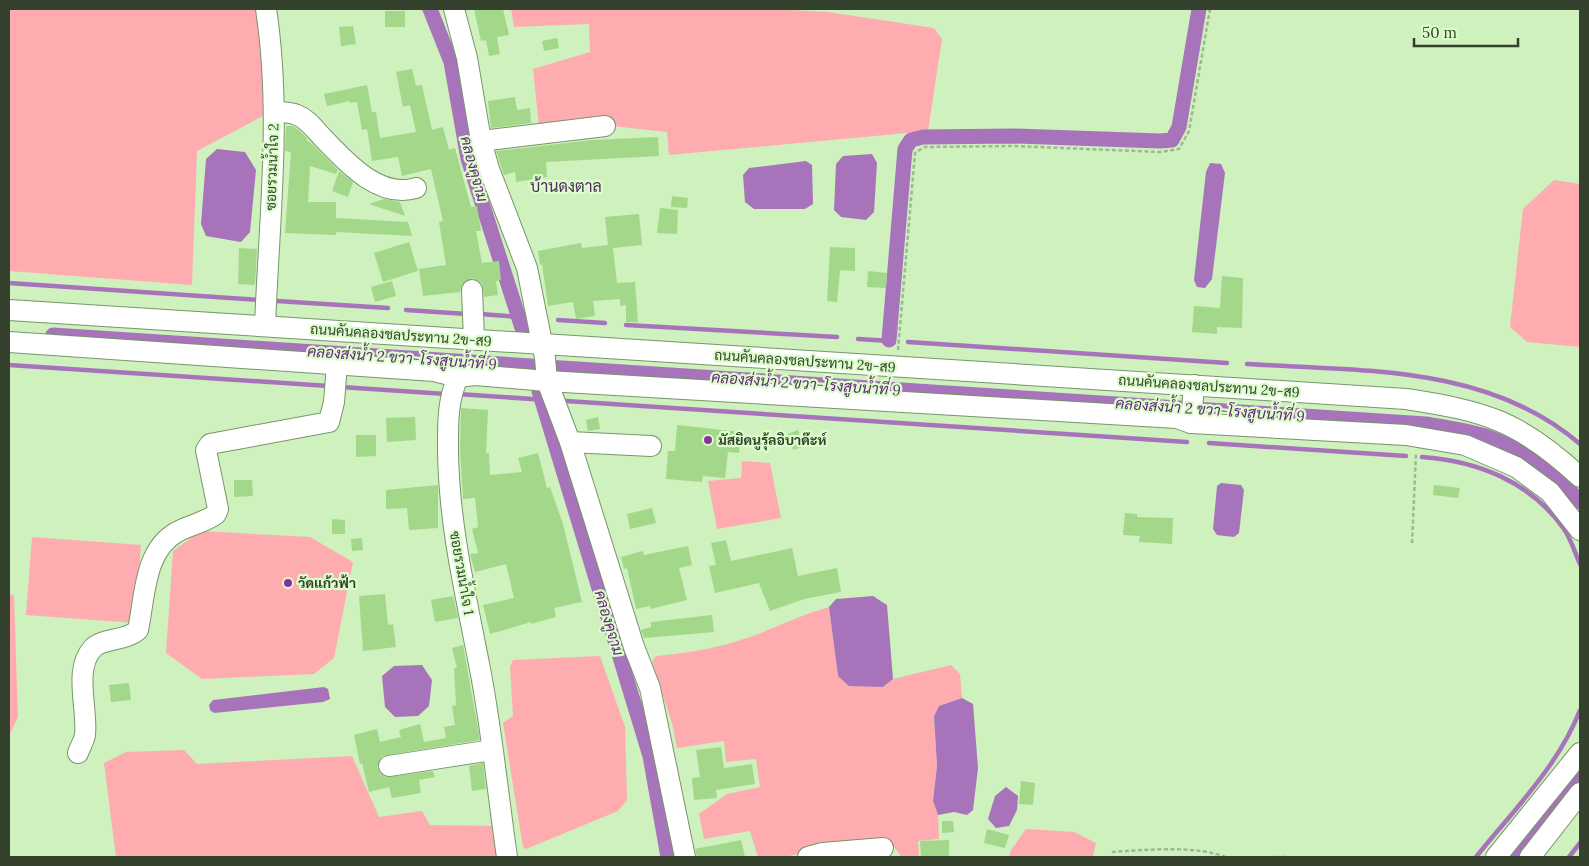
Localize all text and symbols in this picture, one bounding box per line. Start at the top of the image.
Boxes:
scale bar [1414,15,1518,47]
text: 50 m [1422,23,1457,42]
street label: ซอยรวมน้ำใจ 2 [258,123,283,211]
water label: คลองคูจาม [456,134,492,204]
district label: บ้านดงตาล [530,176,602,196]
street label: ถนนคันคลองชลประทาน 2ข-ส9 [310,320,492,350]
water label: คลองส่งน้ำ 2 ขวา-โรงสูบน้ำที่ 9 [307,336,498,375]
street label: ถนนคันคลองชลประทาน 2ข-ส9 [714,346,896,376]
water label: คลองส่งน้ำ 2 ขวา-โรงสูบน้ำที่ 9 [711,362,902,401]
street label: ถนนคันคลองชลประทาน 2ข-ส9 [1118,371,1300,401]
water label: คลองส่งน้ำ 2 ขวา-โรงสูบน้ำที่ 9 [1115,388,1306,427]
place label: มัสยิดนูรุ้ลอิบาด๊ะห์ [718,431,827,451]
marker: มัสยิดนูรุ้ลอิบาด๊ะห์ [702,434,714,446]
street label: ซอยรวมน้ำใจ 1 [446,529,481,616]
place label: วัดแก้วฟ้า [298,574,356,592]
marker: วัดแก้วฟ้า [282,577,294,589]
water label: คลองคูจาม [590,588,628,658]

